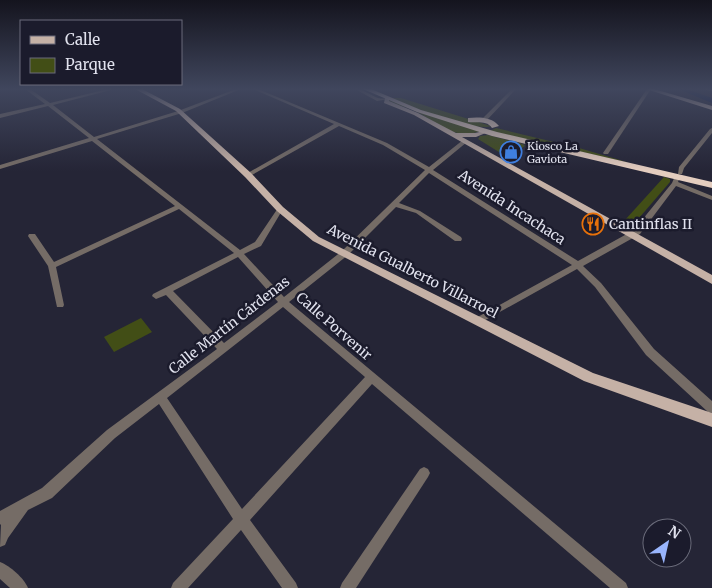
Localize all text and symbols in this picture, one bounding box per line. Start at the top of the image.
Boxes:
legend [20,20,182,85]
text: Calle [65,30,100,49]
text: Parque [65,55,115,74]
place label: Kiosco La Gaviota [527,139,578,166]
shop icon: Kiosco La Gaviota [499,140,523,164]
street label: Avenida Incachaca [454,165,569,249]
restaurant icon: Cantinflas II [581,212,605,236]
place label: Cantinflas II [609,215,692,233]
street label: Avenida Gualberto Villarroel [324,220,502,322]
street label: Calle Martín Cárdenas [165,272,293,378]
street label: Calle Porvenir [292,288,376,364]
north arrow [642,518,692,568]
text: N [665,522,684,543]

